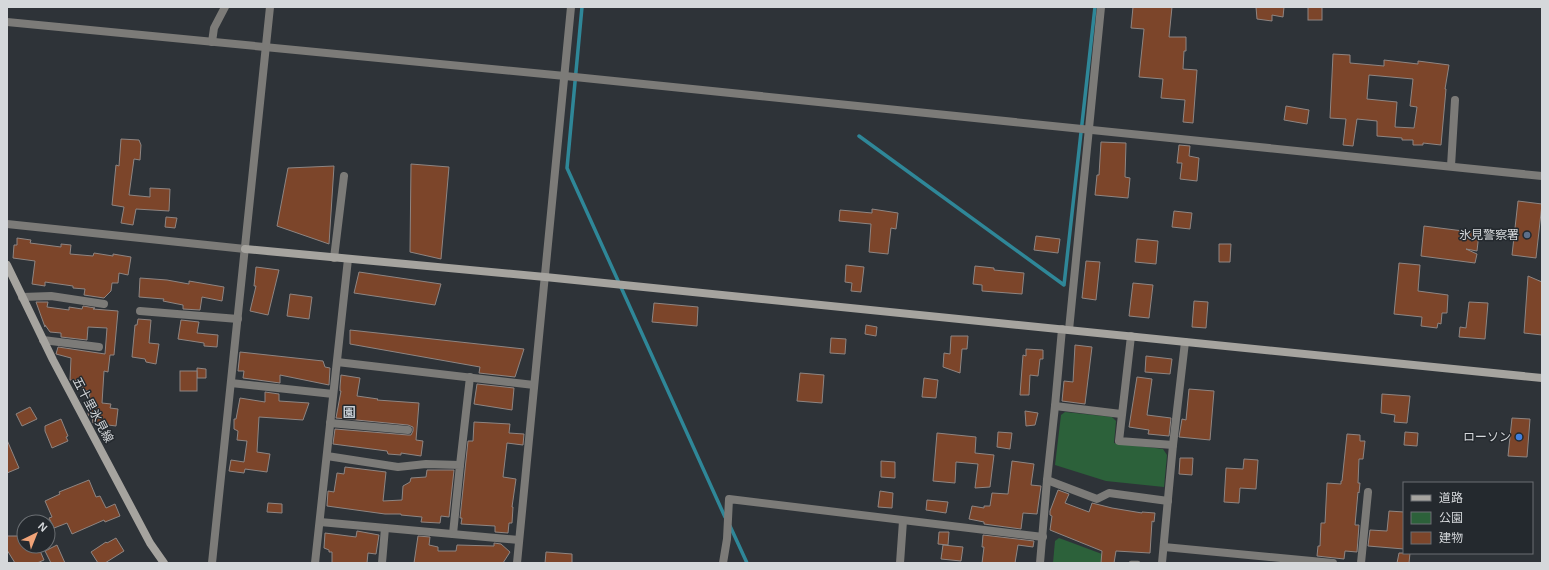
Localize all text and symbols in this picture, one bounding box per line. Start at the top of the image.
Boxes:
place label: 氷見警察署 [1459,228,1519,242]
marker: 氷見警察署 [1522,230,1532,240]
street label: 五十里氷見線 [70,375,116,445]
district label: 園 [342,405,356,420]
place label: ローソン [1463,430,1511,444]
marker: ローソン [1514,432,1524,442]
legend [1403,482,1533,554]
text: 道路 [1439,491,1463,505]
text: 公園 [1439,511,1463,525]
north arrow [16,514,56,554]
text: N [36,520,50,534]
text: 建物 [1439,531,1463,545]

